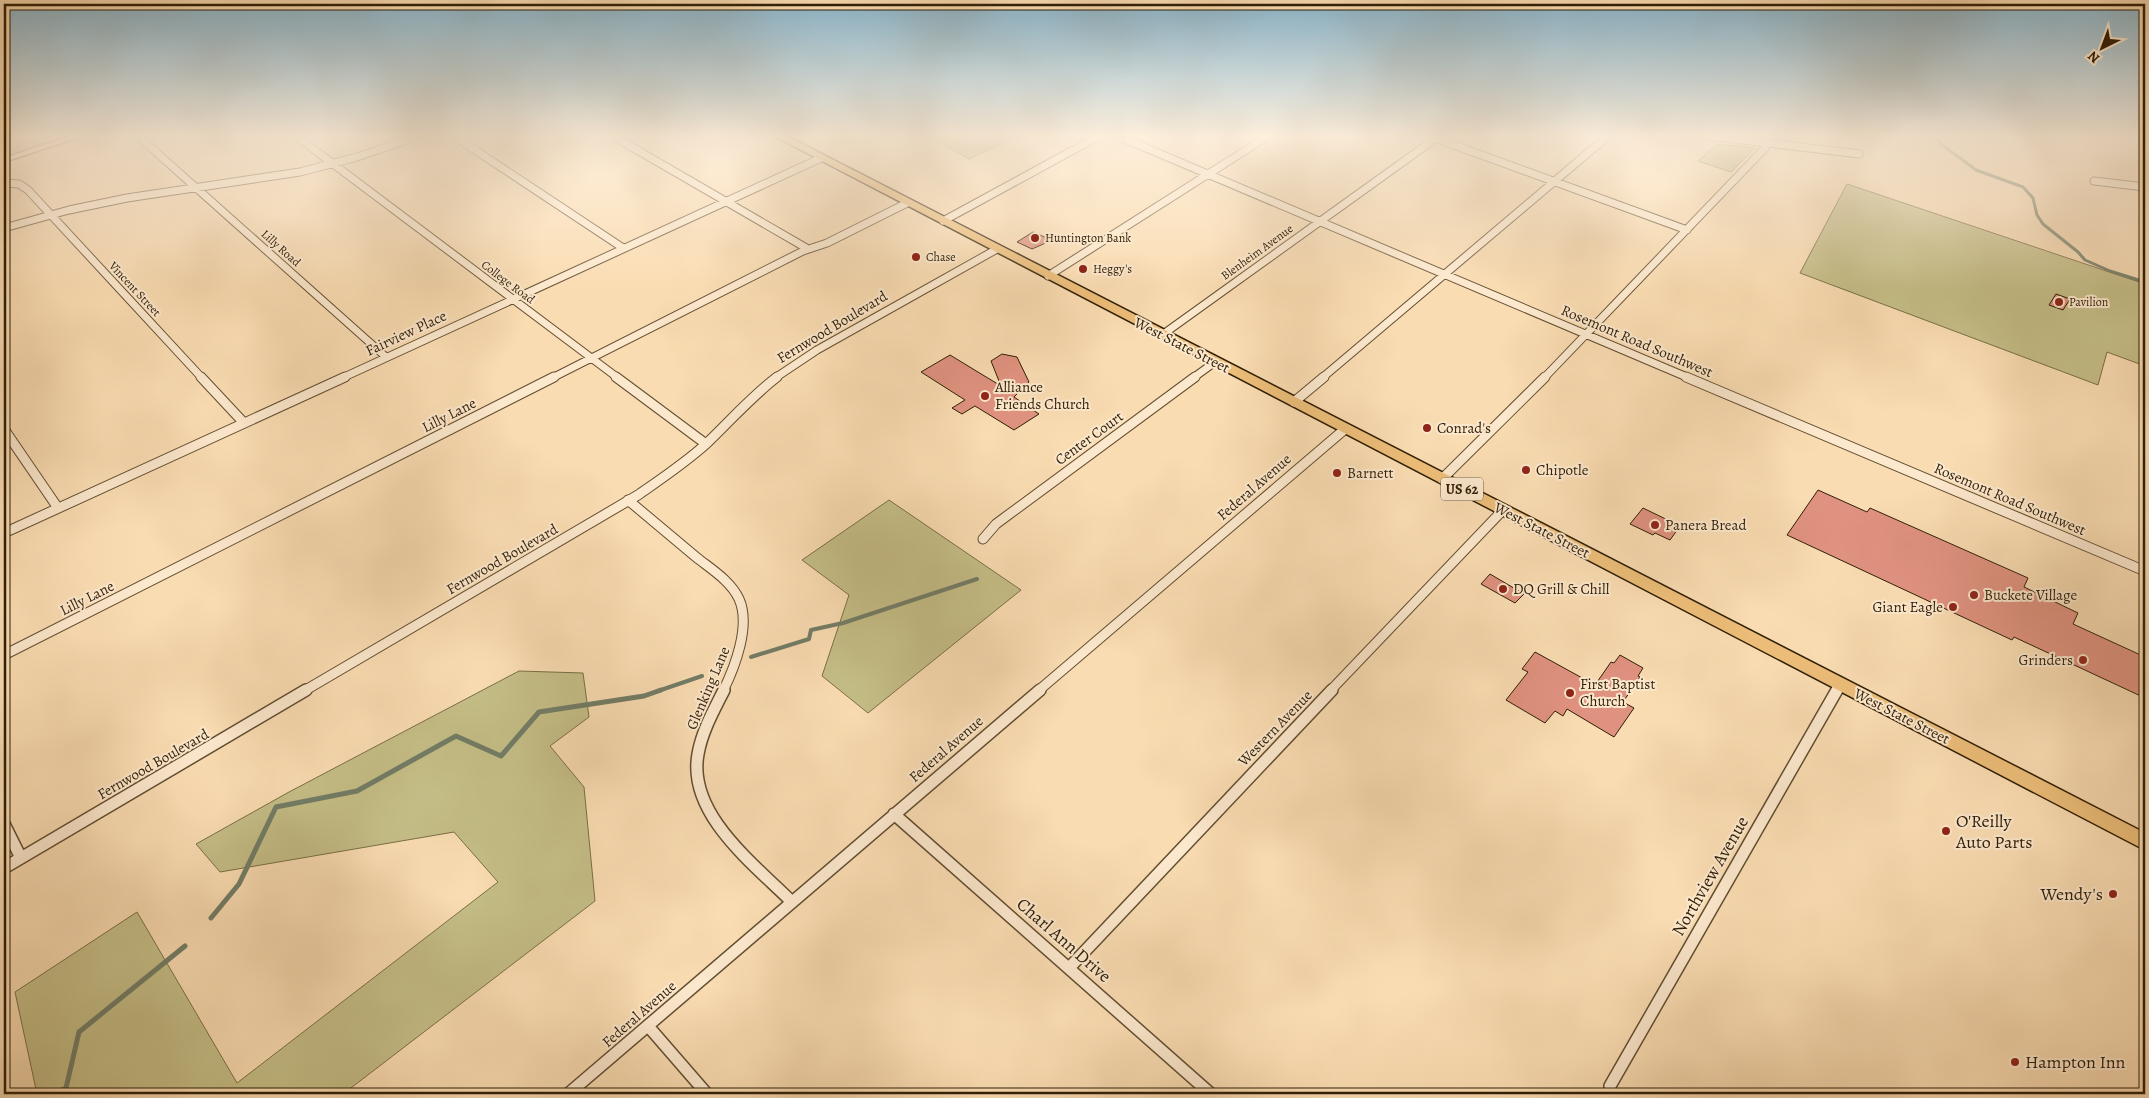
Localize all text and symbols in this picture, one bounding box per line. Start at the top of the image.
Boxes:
north arrow [2076,22,2126,72]
text: N [2083,47,2104,68]
street label: Blenheim Avenue [1218,220,1296,284]
street label: Lilly Road [258,226,305,270]
place label: Huntington Bank [1045,230,1131,246]
marker: Huntington Bank [1029,232,1041,244]
place label: Chase [926,249,956,265]
marker: Chase [910,251,922,263]
street label: Vincent Street [105,257,165,320]
street label: College Road [478,257,538,308]
place label: Heggy's [1093,261,1132,277]
marker: Heggy's [1077,263,1089,275]
street label: Fernwood Boulevard [773,286,892,368]
place label: Pavilion [2069,294,2109,310]
marker: Pavilion [2053,296,2065,308]
street label: Rosemont Road Southwest [1558,300,1716,382]
street label: Fairview Place [362,305,450,360]
street label: West State Street [1130,312,1233,378]
place label: Alliance Friends Church [994,377,1090,414]
marker: Alliance Friends Church [979,390,991,402]
street label: Lilly Lane [418,393,480,437]
street label: Center Court [1051,406,1127,470]
place label: Conrad's [1437,418,1491,438]
marker: Conrad's [1421,422,1433,434]
street label: Federal Avenue [1213,449,1296,525]
street label: Rosemont Road Southwest [1931,458,2089,540]
place label: Chipotle [1536,460,1589,480]
place label: Barnett [1347,463,1394,483]
marker: Chipotle [1520,464,1532,476]
marker: Barnett [1331,467,1343,479]
road number: US 62 [1441,478,1483,500]
street label: West State Street [1490,497,1593,563]
place label: Panera Bread [1665,515,1748,535]
street label: Fernwood Boulevard [443,518,562,599]
marker: Panera Bread [1649,519,1661,531]
street label: Lilly Lane [56,576,118,620]
place label: DQ Grill & Chill [1513,579,1610,599]
marker: DQ Grill & Chill [1497,583,1509,595]
place label: Buckete Village [1984,585,2078,605]
marker: Buckete Village [1968,589,1980,601]
place label: Giant Eagle [1872,597,1943,617]
marker: Giant Eagle [1947,601,1959,613]
street label: Glenking Lane [682,643,735,733]
place label: Grinders [2019,650,2073,670]
marker: Grinders [2077,654,2089,666]
place label: First Baptist Church [1580,674,1655,711]
street label: West State Street [1850,683,1953,749]
street label: Western Avenue [1233,685,1317,771]
marker: First Baptist Church [1564,687,1576,699]
street label: Federal Avenue [905,711,988,787]
street label: Fernwood Boulevard [94,723,213,804]
place label: O'Reilly Auto Parts [1955,809,2032,854]
street label: Northview Avenue [1666,812,1754,940]
marker: O'Reilly Auto Parts [1940,825,1952,837]
place label: Wendy's [2039,882,2103,906]
marker: Wendy's [2107,888,2119,900]
street label: Charl Ann Drive [1012,892,1116,988]
street label: Federal Avenue [598,976,681,1052]
place label: Hampton Inn [2025,1050,2126,1074]
marker: Hampton Inn [2009,1056,2021,1068]

